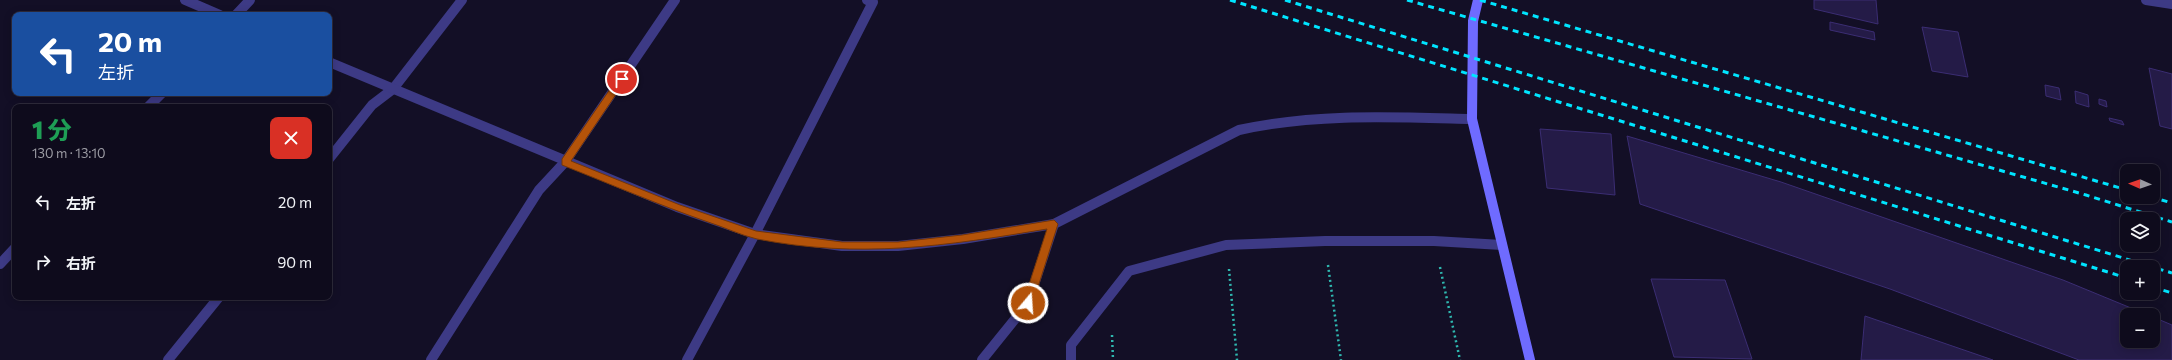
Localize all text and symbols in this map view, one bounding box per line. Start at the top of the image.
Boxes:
text: 20 m [98,24,162,58]
icon: left [32,28,84,80]
text: 左折 [98,61,134,83]
pin [605,62,639,96]
icon: arrive [611,68,633,90]
text: 1 分 [32,115,72,144]
button: close [270,117,312,159]
text: 130 m · 13:10 [32,145,105,161]
north arrow [2120,164,2160,204]
map controls [2120,164,2160,348]
icon: left [32,191,54,213]
text: 20 m [278,193,312,211]
text: 左折 [66,194,96,212]
button: layers [2120,212,2160,252]
icon: right [32,251,54,273]
text: 90 m [277,253,312,271]
text: 右折 [66,254,96,272]
button: + [2120,260,2160,300]
position arrow [1007,282,1049,324]
button: − [2120,308,2160,348]

